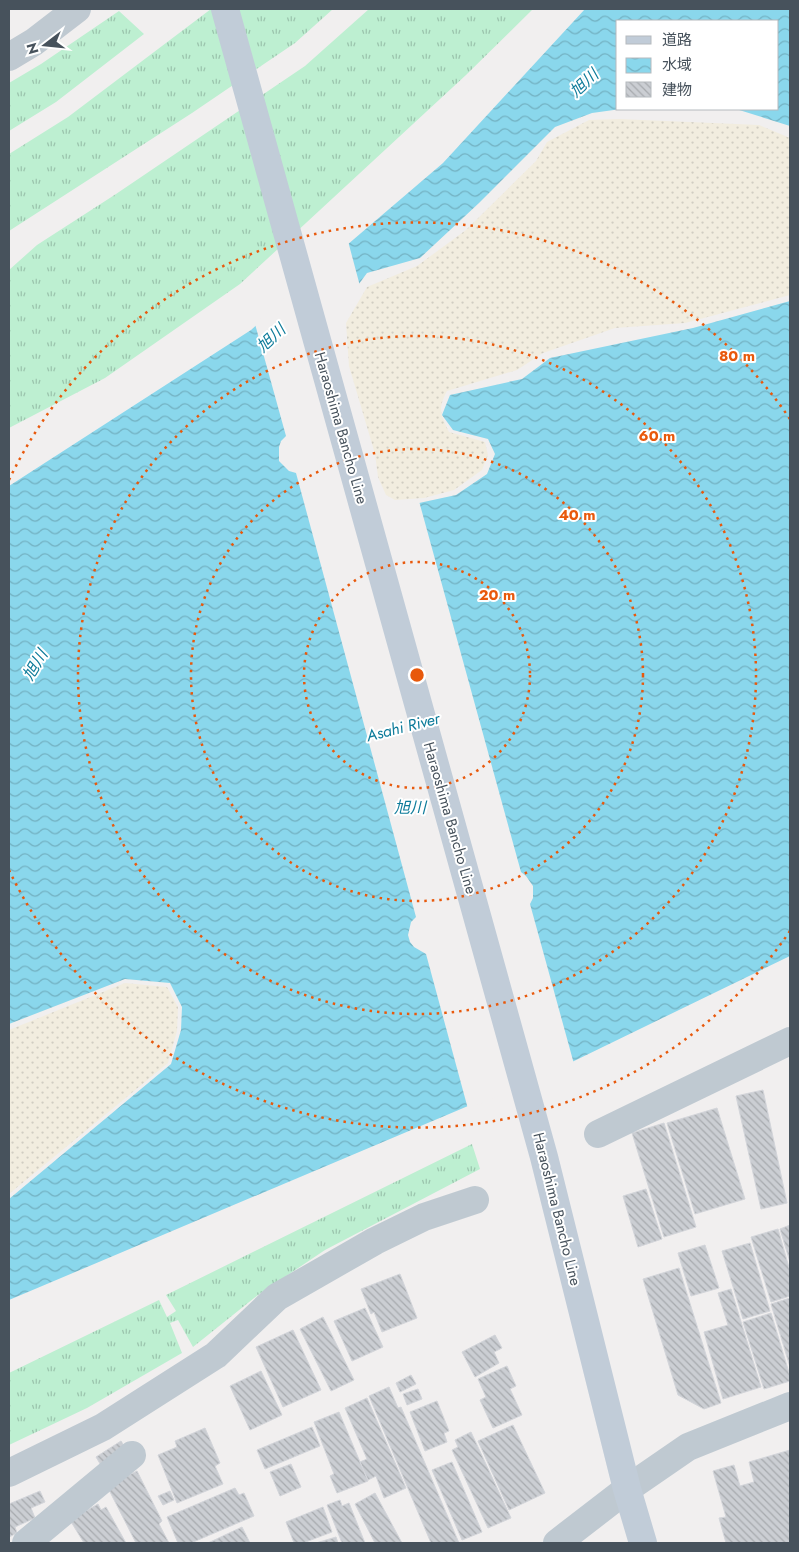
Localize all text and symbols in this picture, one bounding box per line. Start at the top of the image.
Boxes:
north arrow [20,20,70,70]
legend [616,20,779,110]
text: 道路 [662,29,692,51]
text: N [21,40,44,57]
text: 水域 [662,54,692,76]
water label: 旭川 [564,62,605,102]
text: 建物 [662,79,692,101]
water label: 旭川 [251,317,292,357]
text: 80 m [719,345,755,367]
street label: Haraoshima Bancho Line [309,349,373,507]
text: 60 m [639,425,675,447]
text: 40 m [558,504,596,526]
text: 20 m [479,584,515,606]
water label: 旭川 [17,644,54,685]
centre of rings [408,666,426,684]
water label: Asahi River [363,706,444,747]
street label: Haraoshima Bancho Line [418,739,482,897]
water label: 旭川 [394,796,428,819]
street label: Haraoshima Bancho Line [527,1130,587,1288]

